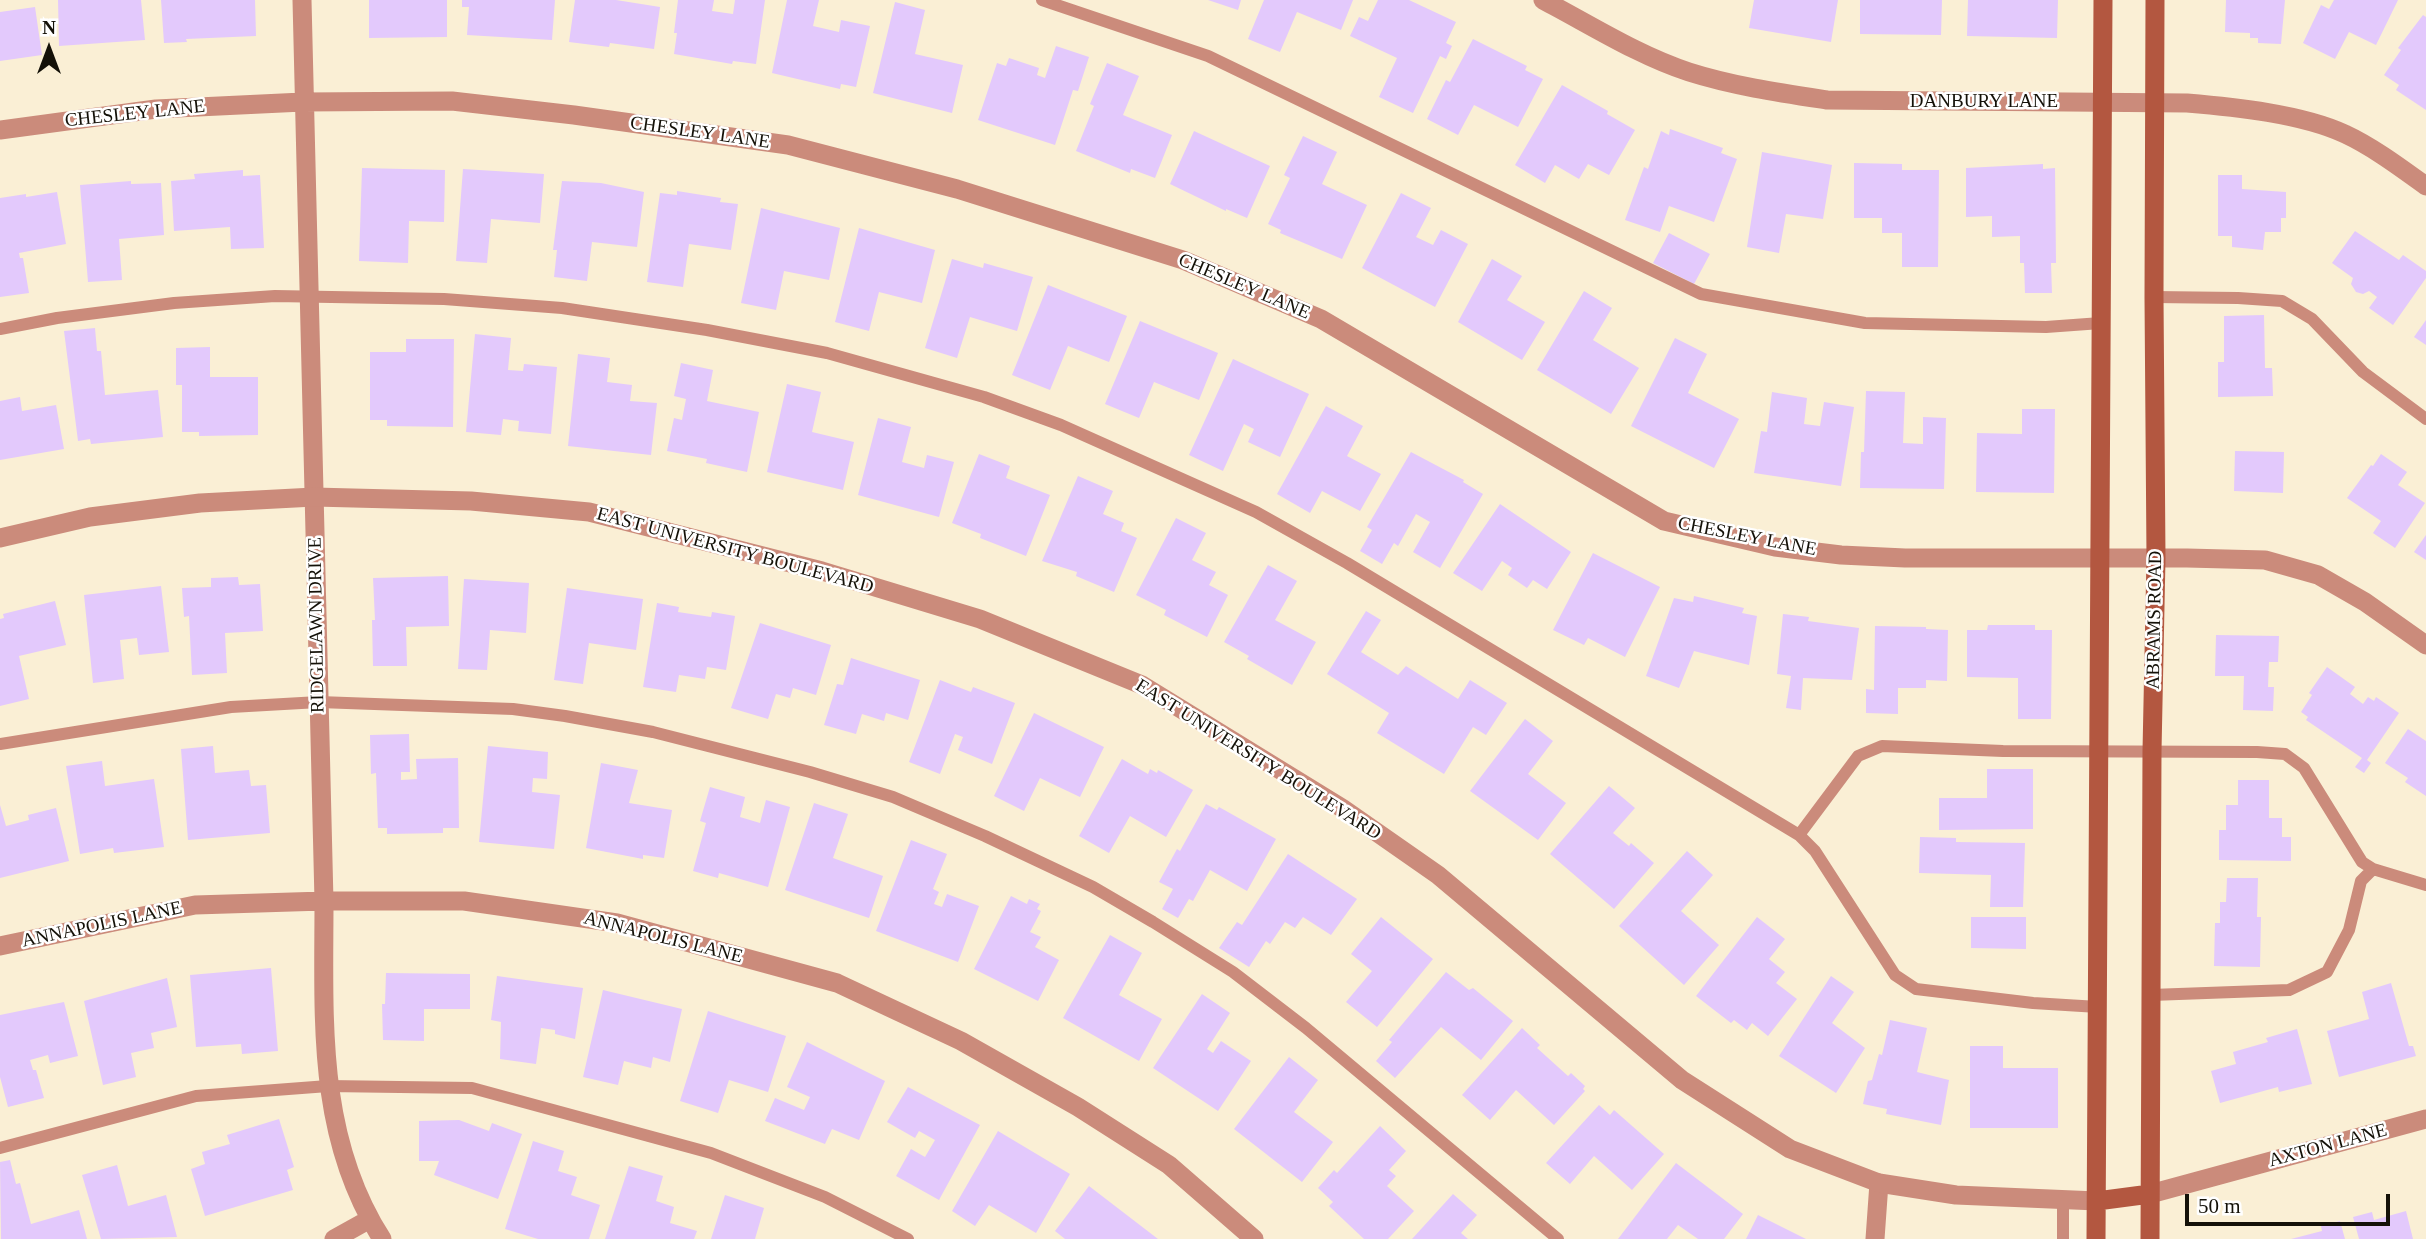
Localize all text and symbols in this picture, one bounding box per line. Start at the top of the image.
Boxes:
north arrow [14,14,84,84]
text: N [42,17,56,38]
street label: DANBURY LANE [1910,91,2058,113]
street label: CHESLEY LANE [64,95,206,133]
street label: CHESLEY LANE [629,112,771,154]
street label: CHESLEY LANE [1175,249,1313,325]
street label: EAST UNIVERSITY BOULEVARD [594,503,876,599]
street label: CHESLEY LANE [1676,512,1818,562]
street label: RIDGELAWN DRIVE [304,537,330,713]
street label: ABRAMS ROAD [2142,550,2168,690]
street label: EAST UNIVERSITY BOULEVARD [1131,675,1385,845]
street label: ANNAPOLIS LANE [20,897,184,953]
street label: ANNAPOLIS LANE [581,907,745,969]
street label: AXTON LANE [2266,1119,2390,1173]
scale bar [2188,1180,2393,1224]
text: 50 m [2198,1194,2241,1218]

